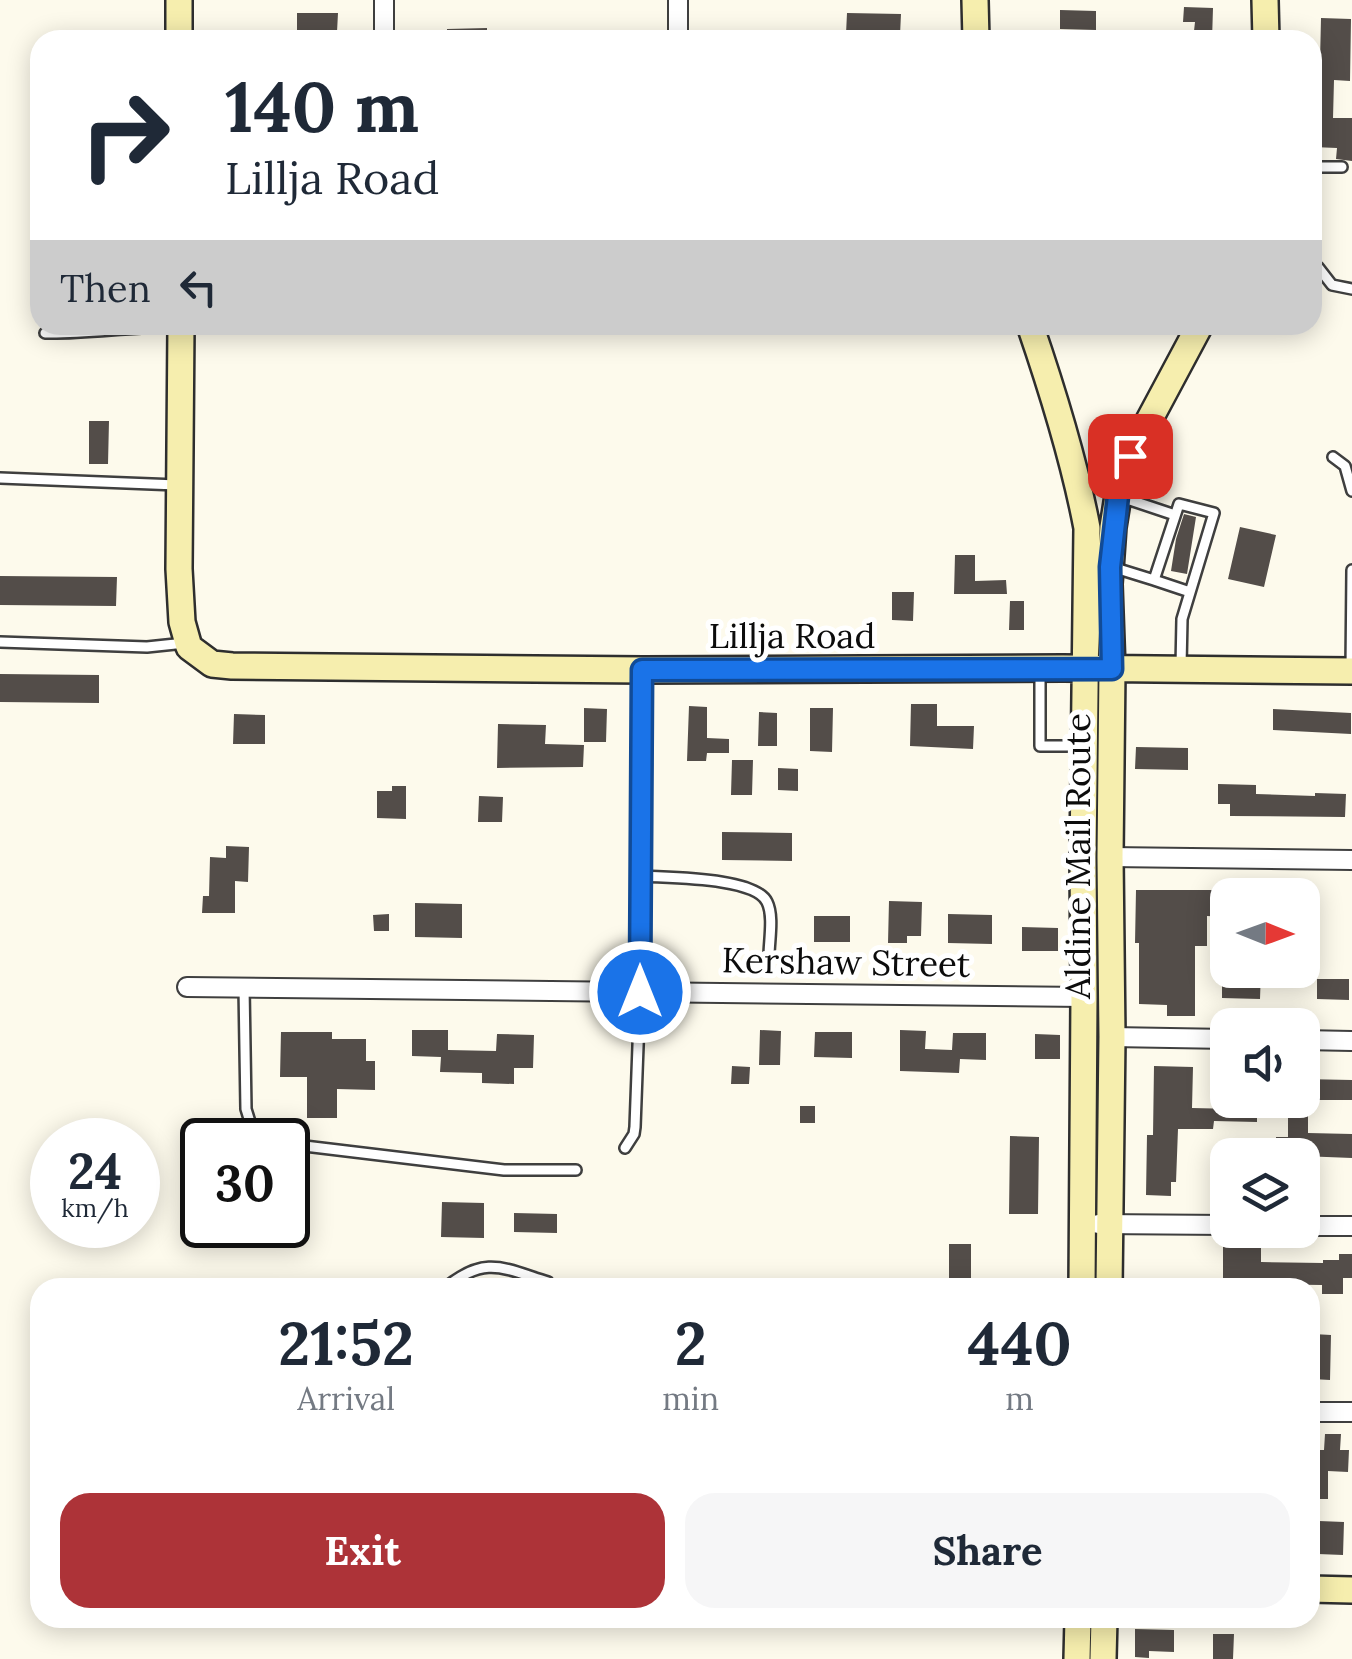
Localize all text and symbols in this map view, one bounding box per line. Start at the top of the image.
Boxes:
text: 140 m [225,62,419,151]
icon: right [60,70,190,200]
text: Lillja Road [225,149,439,206]
icon: left [171,260,226,315]
text: Then [60,264,151,312]
pin [1088,414,1173,499]
icon: arrive [1103,429,1158,484]
street label: Lillja Road [709,613,875,658]
street label: Aldine Mail Route [1055,713,1100,1000]
north arrow [1210,878,1320,988]
map controls [1210,878,1320,1248]
street label: Kershaw Street [721,937,971,987]
position arrow [588,940,692,1044]
button: sound [1210,1008,1320,1118]
speed limit sign: 30 [180,1118,310,1248]
button: layers [1210,1138,1320,1248]
text: 24 [68,1139,122,1203]
text: km/h [61,1192,129,1224]
text: 21:52 [278,1305,414,1381]
text: 2 [675,1305,707,1381]
text: 440 [967,1305,1072,1381]
text: Arrival [297,1378,395,1419]
text: min [662,1378,719,1419]
text: m [1005,1378,1034,1419]
button: Exit [60,1493,665,1608]
button: Share [685,1493,1290,1608]

